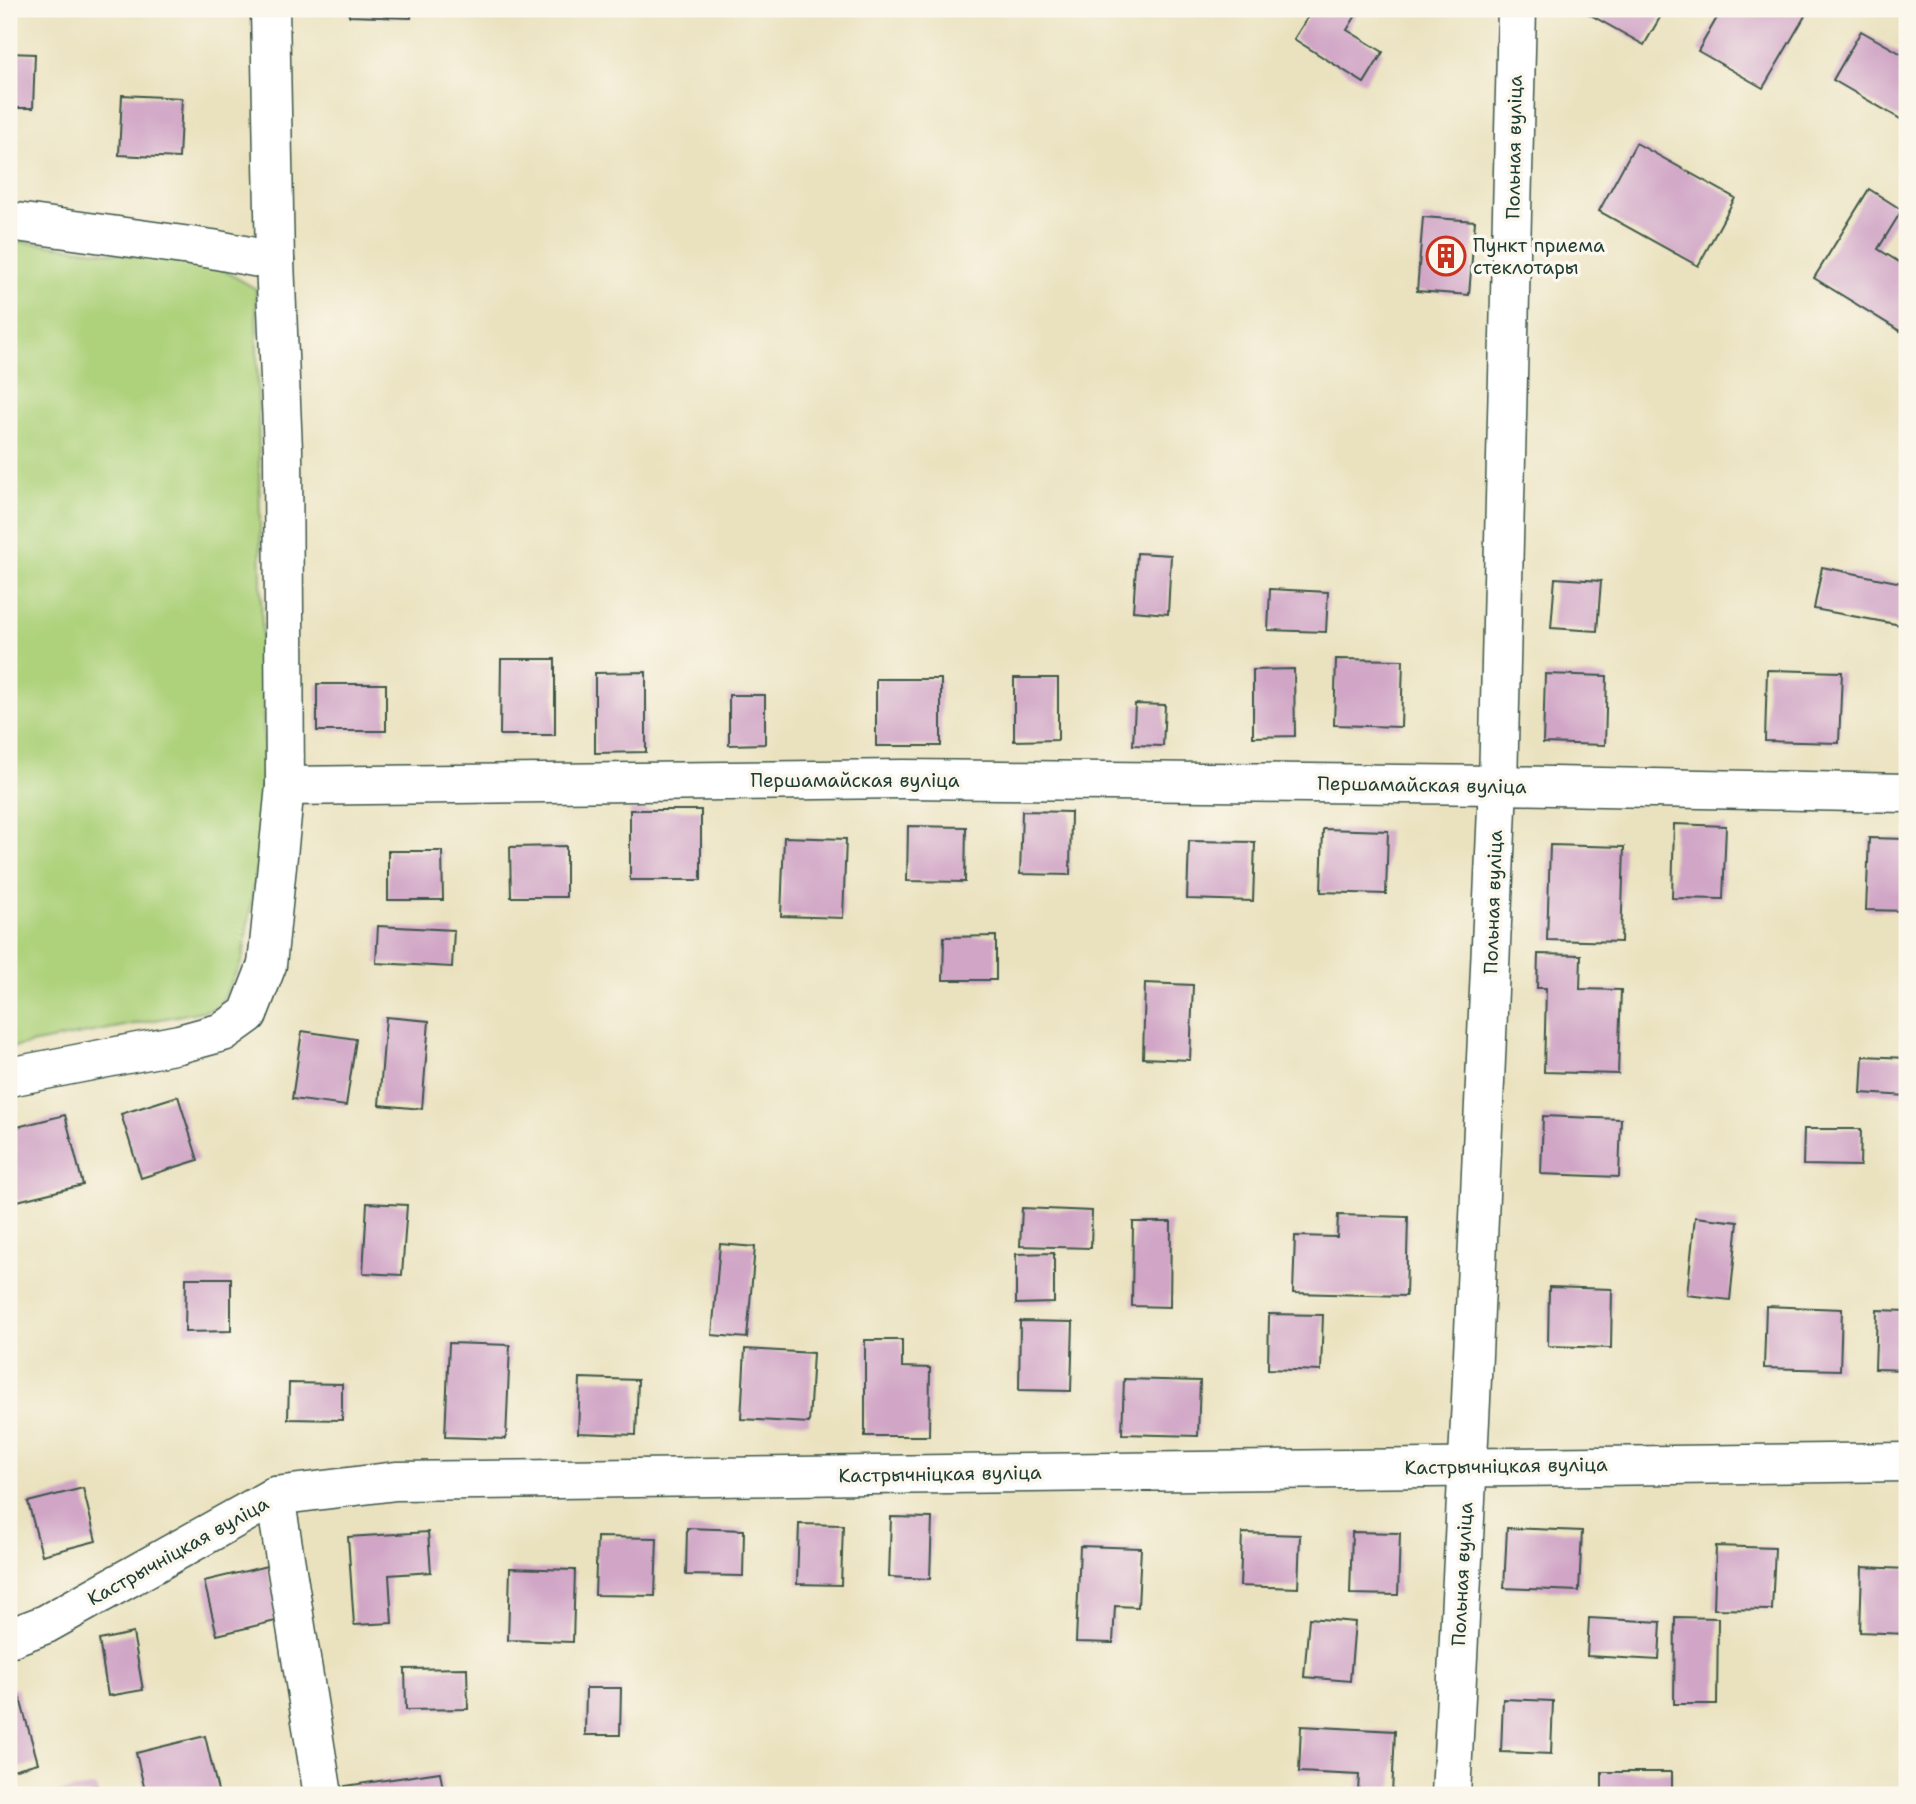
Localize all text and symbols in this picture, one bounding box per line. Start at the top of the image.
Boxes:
street label: Польная вуліца [1500,75,1528,219]
place label: Пункт приема стеклотары [1473,233,1605,280]
building icon: Пункт приема стеклотары [1425,235,1467,277]
street label: Першамайская вуліца [750,768,960,793]
street label: Першамайская вуліца [1317,771,1527,799]
street label: Польная вуліца [1478,829,1508,974]
street label: Кастрычніцкая вуліца [1404,1452,1608,1480]
street label: Кастрычніцкая вуліца [838,1460,1042,1488]
street label: Кастрычніцкая вуліца [83,1491,273,1611]
street label: Польная вуліца [1446,1501,1478,1647]

